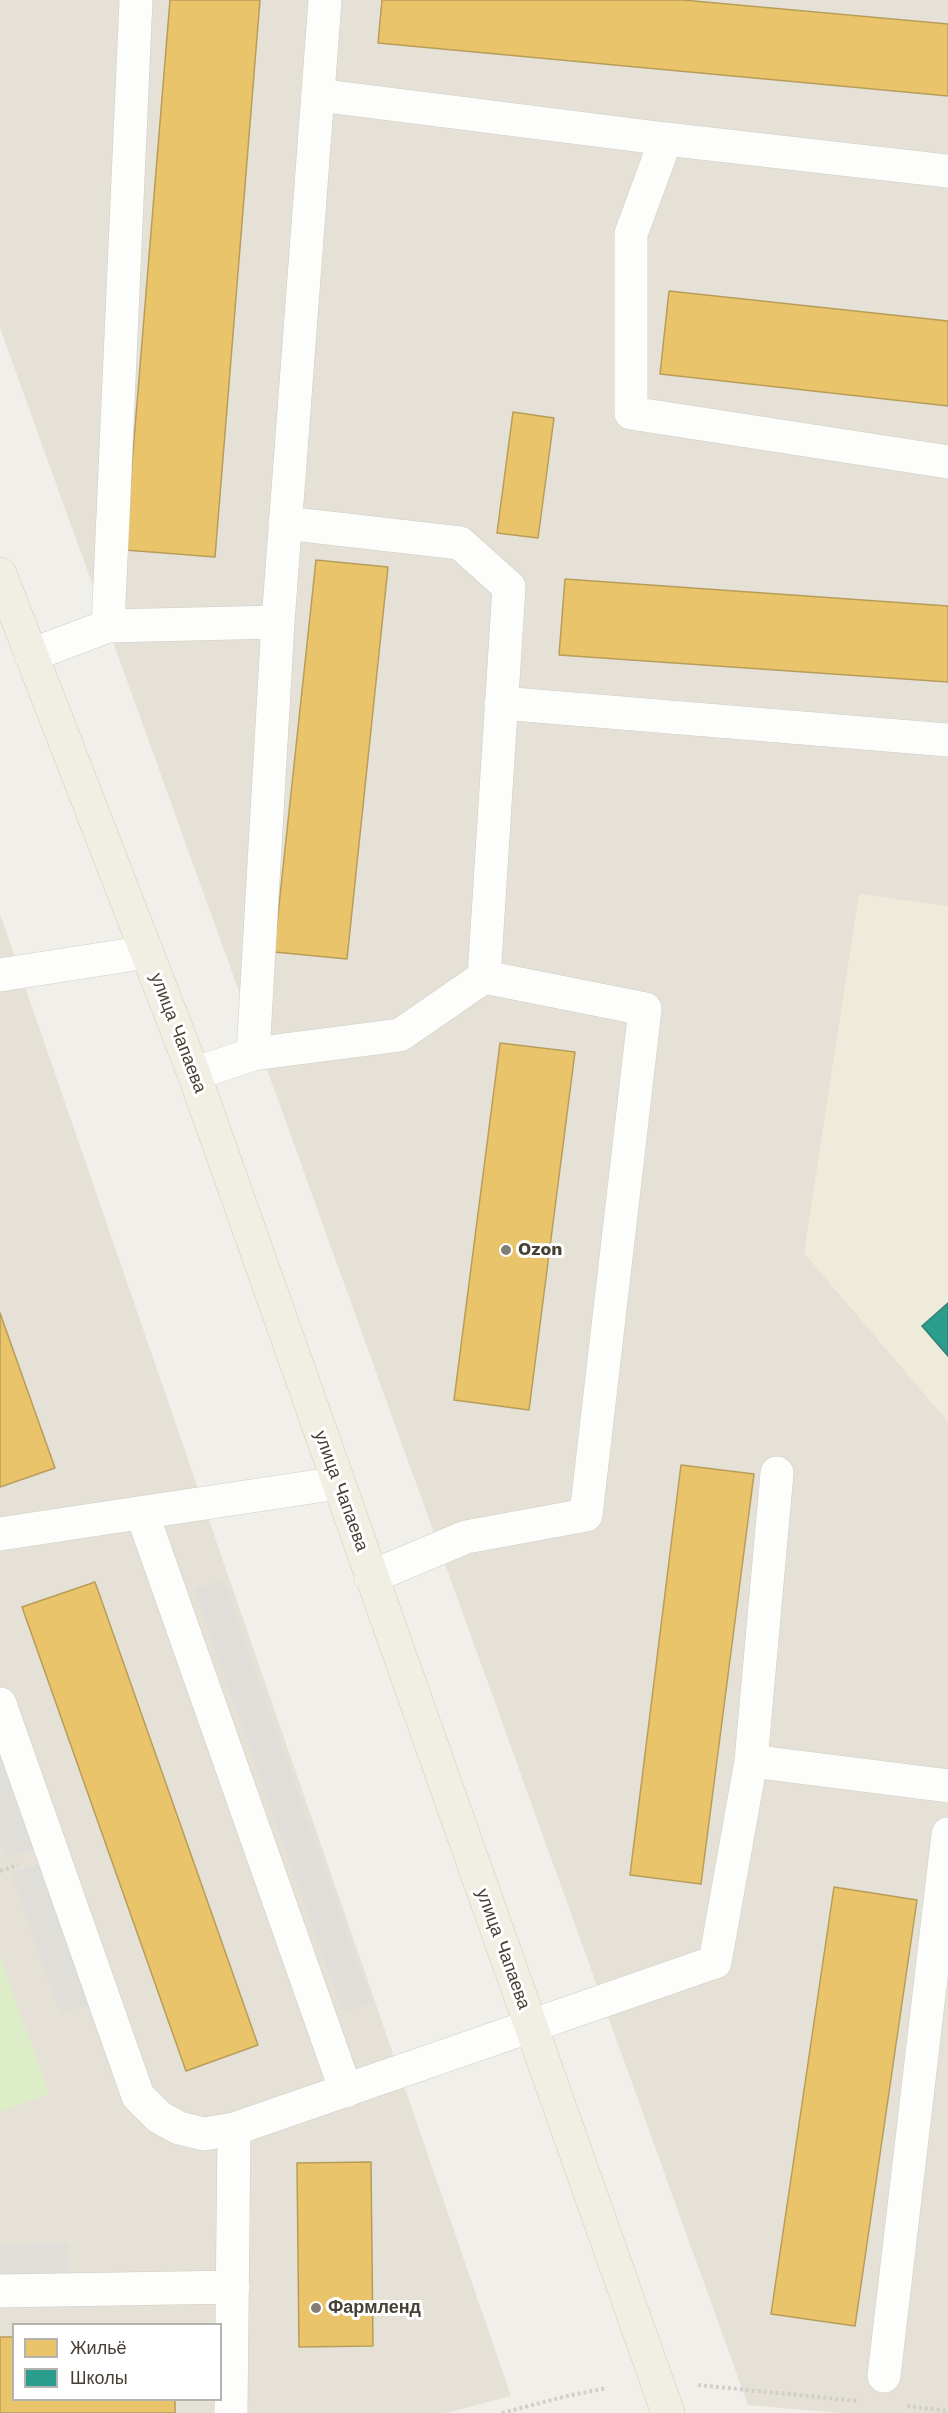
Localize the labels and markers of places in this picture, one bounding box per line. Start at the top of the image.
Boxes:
place label: Ozon [518,1239,562,1261]
marker: Ozon [499,1243,513,1257]
place label: Фармленд [328,2297,421,2319]
marker: Фармленд [309,2301,323,2315]

